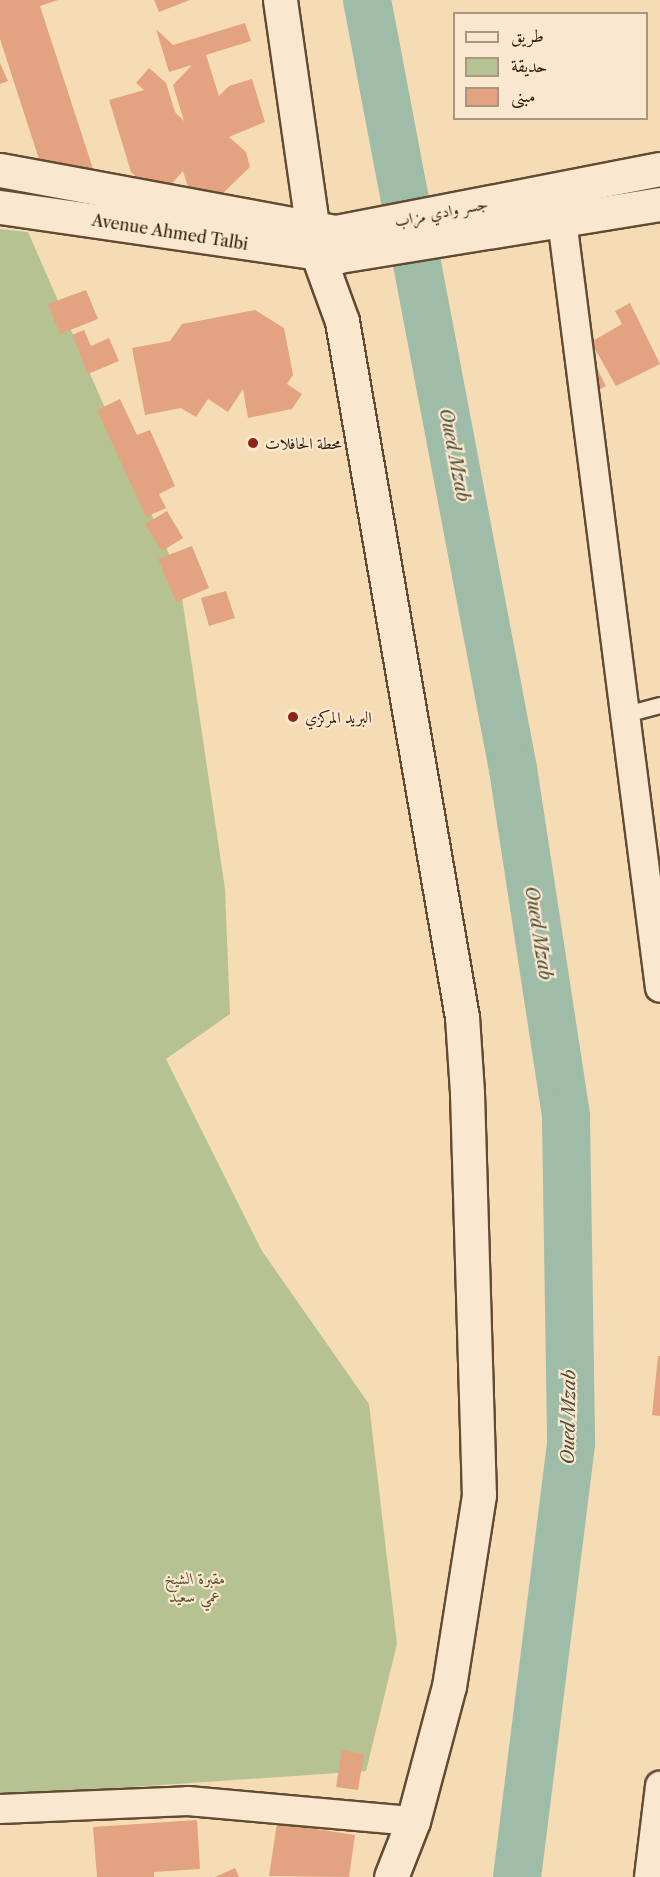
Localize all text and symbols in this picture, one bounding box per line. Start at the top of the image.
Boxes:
legend [453,12,648,120]
text: طريق [511,25,544,47]
text: حديقة [511,55,547,77]
text: مبنى [511,85,536,107]
street label: جسر وادي مزاب [393,194,489,230]
street label: Avenue Ahmed Talbi [90,210,250,254]
water label: Oued Mzab [434,406,474,504]
place label: محطة الحافلات [265,433,342,453]
marker: محطة الحافلات [246,436,260,450]
place label: البريد المركزي [305,707,372,727]
marker: البريد المركزي [286,710,300,724]
water label: Oued Mzab [520,885,556,981]
water label: Oued Mzab [557,1369,581,1465]
park label: مقبرة الشيخ عمي سعيد [165,1568,225,1606]

